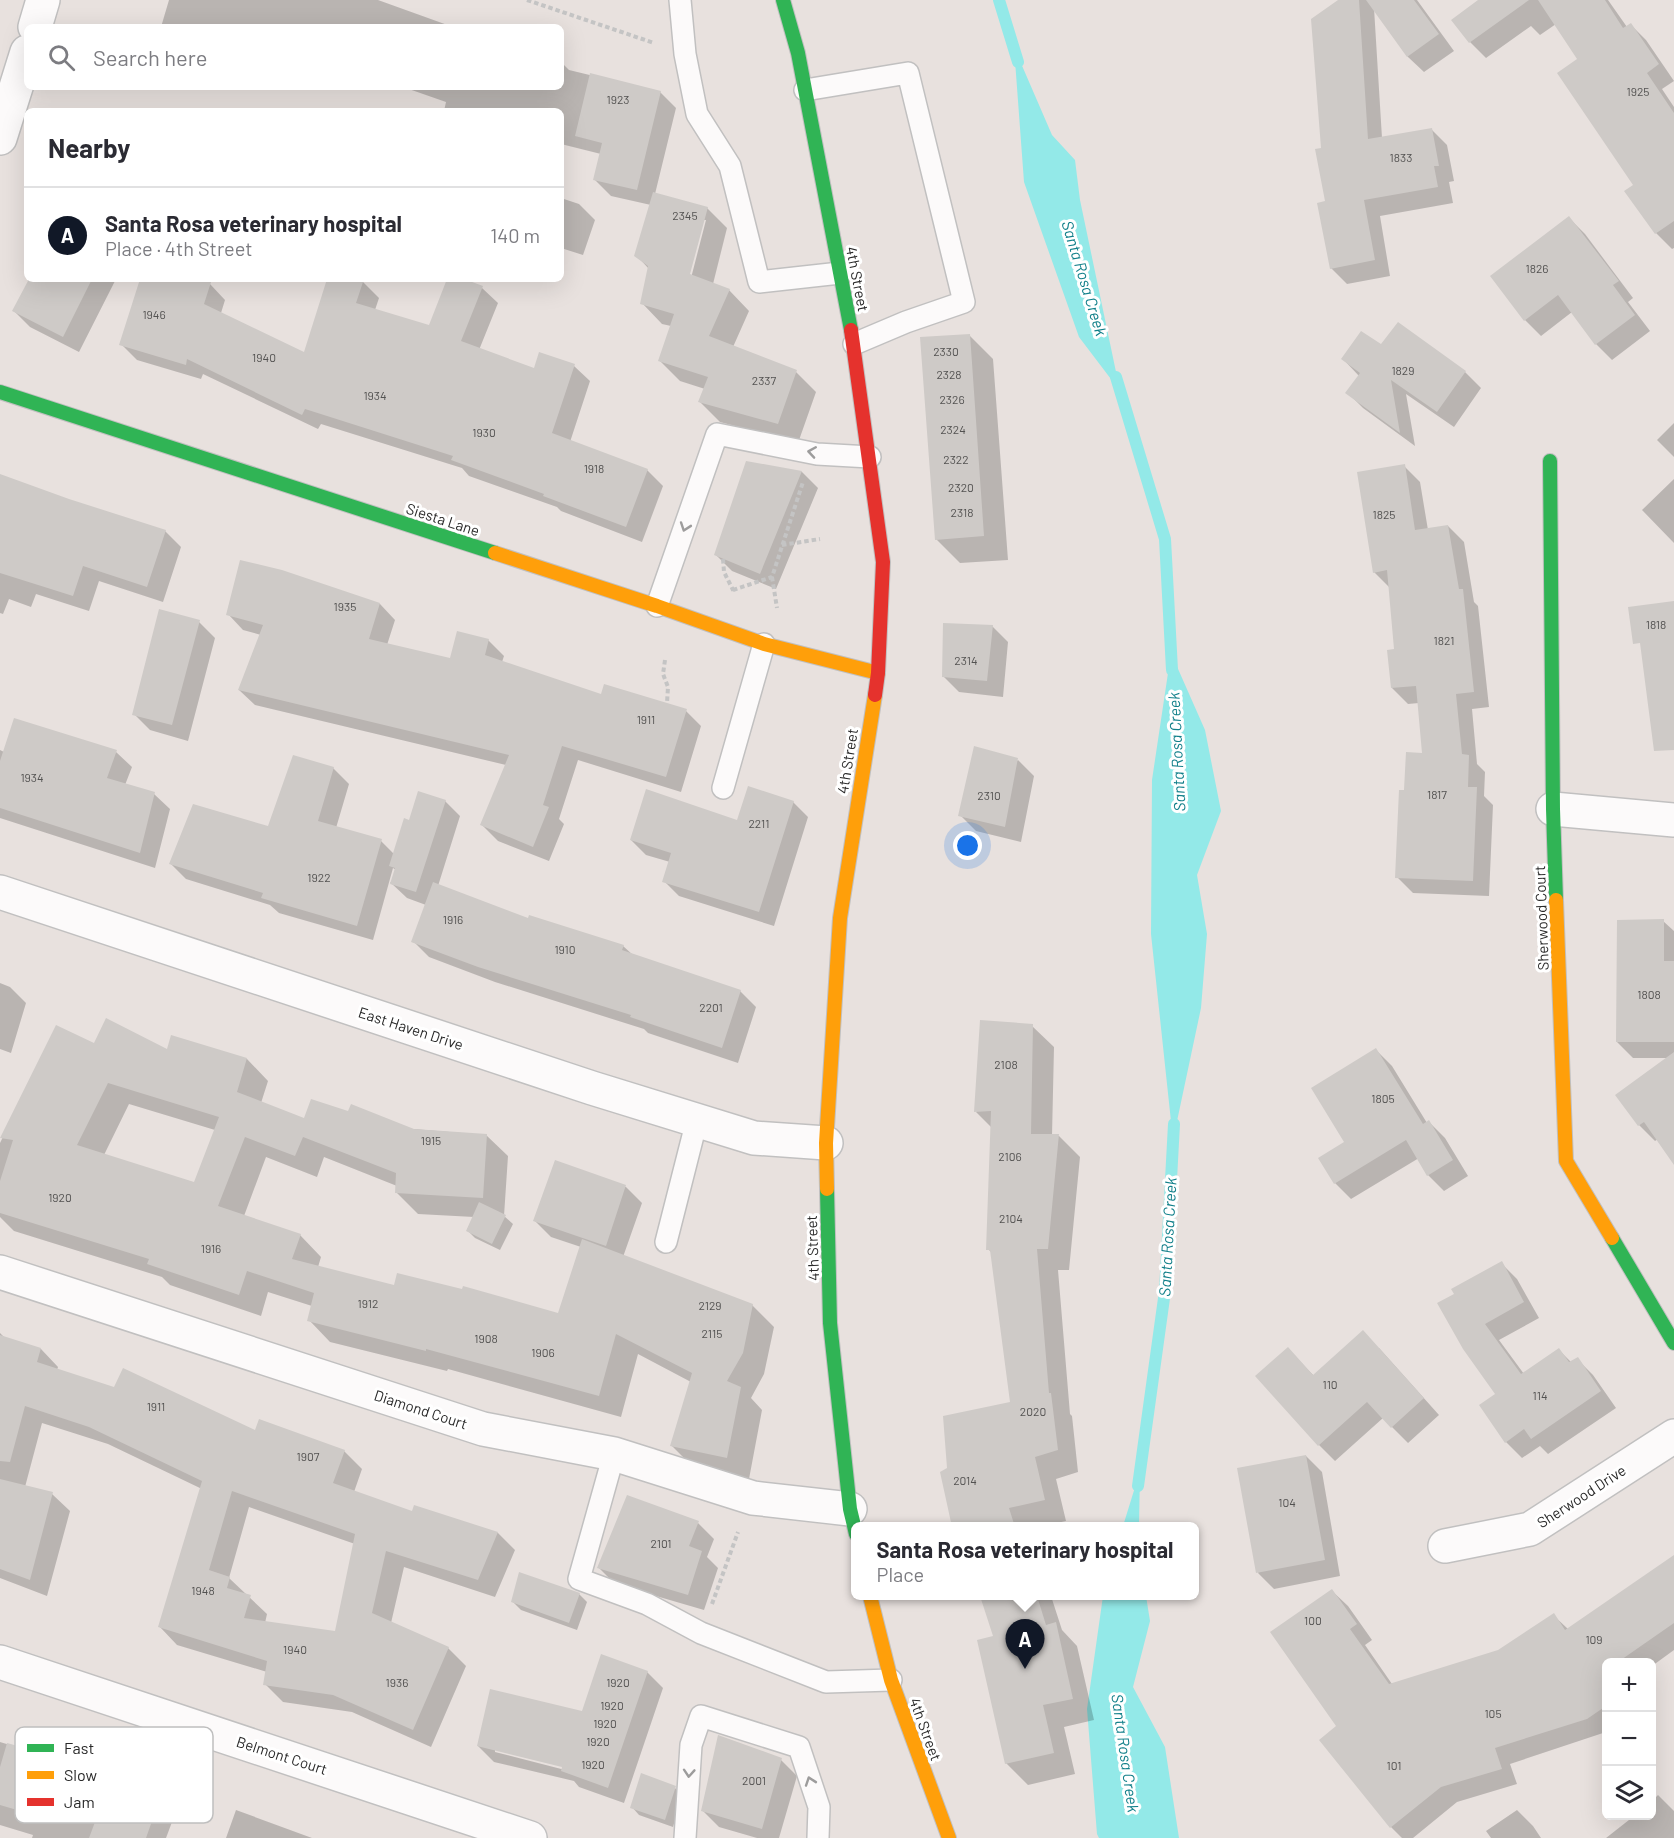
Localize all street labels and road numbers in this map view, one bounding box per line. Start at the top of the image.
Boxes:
street label: 4th Street [843,245,873,313]
street label: Siesta Lane [404,499,482,539]
street label: 4th Street [833,727,861,795]
street label: Sherwood Court [1530,865,1552,971]
street label: East Haven Drive [356,1003,466,1053]
street label: 4th Street [802,1215,822,1281]
street label: Diamond Court [372,1385,470,1433]
street label: Sherwood Drive [1533,1461,1629,1531]
street label: 4th Street [906,1695,946,1763]
street label: Belmont Court [234,1732,330,1778]

